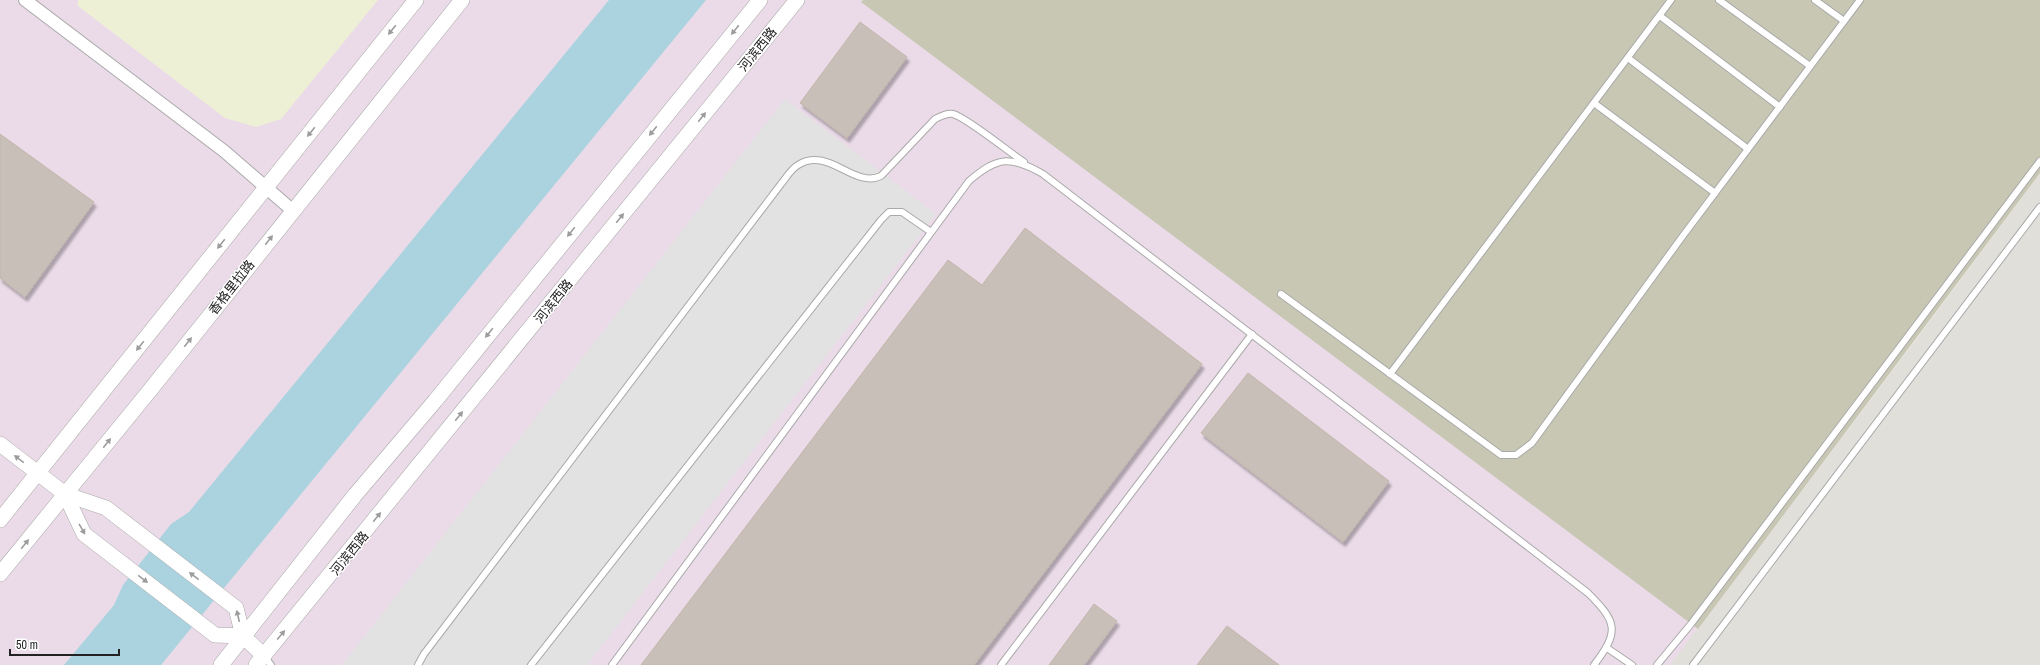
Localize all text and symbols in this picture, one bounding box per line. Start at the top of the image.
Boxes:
street label: 河滨西路 [734,24,780,75]
one-way arrow [387,25,396,36]
one-way arrow [731,25,740,36]
one-way arrow [698,111,707,122]
one-way arrow [306,126,315,137]
one-way arrow [649,126,658,137]
one-way arrow [616,212,625,223]
one-way arrow [567,227,576,238]
one-way arrow [264,234,273,245]
one-way arrow [216,239,225,250]
street label: 香格里拉路 [205,256,258,318]
street label: 河滨西路 [530,276,576,327]
one-way arrow [485,328,494,339]
one-way arrow [184,336,192,347]
one-way arrow [135,341,144,351]
one-way arrow [455,411,463,422]
one-way arrow [102,438,111,449]
one-way arrow [14,455,24,463]
one-way arrow [373,512,382,523]
one-way arrow [79,523,86,535]
street label: 河滨西路 [326,528,372,579]
one-way arrow [20,539,29,549]
one-way arrow [189,572,200,580]
one-way arrow [137,575,148,583]
one-way arrow [234,609,240,622]
one-way arrow [277,630,286,640]
scale bar [10,631,119,657]
text: 50 m [16,637,38,653]

